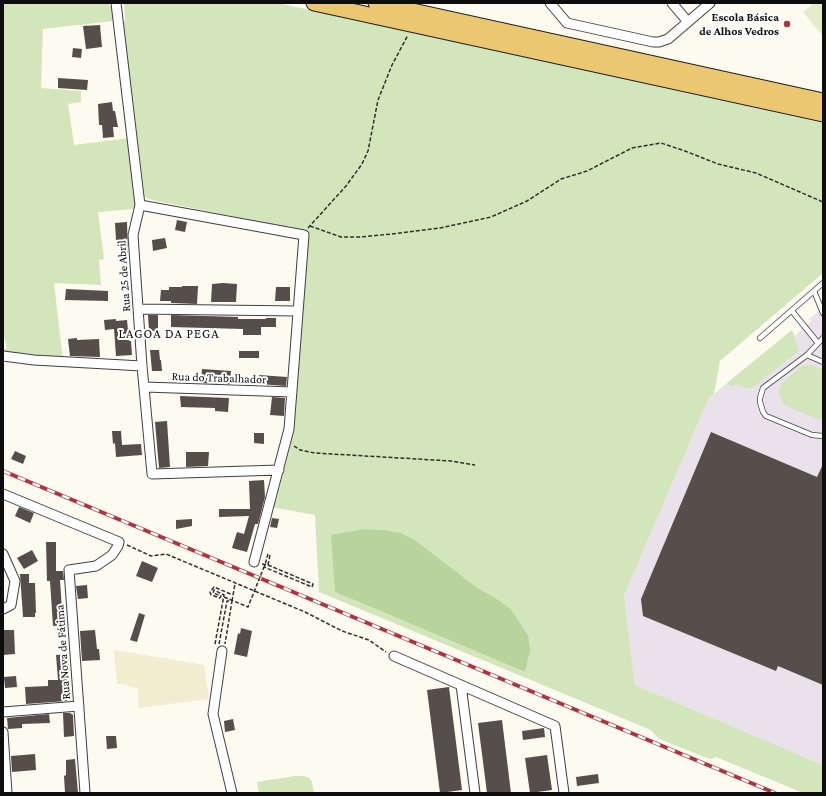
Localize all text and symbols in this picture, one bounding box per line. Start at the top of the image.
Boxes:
place label: Escola Básica de Alhos Vedros [699,10,779,38]
marker: Escola Básica de Alhos Vedros [782,19,792,29]
street label: Rua 25 de Abril [114,240,134,312]
district label: LAGOA DA PEGA [118,326,220,342]
street label: Rua do Trabalhador [171,369,267,387]
street label: Rua Nova de Fátima [53,604,73,700]

